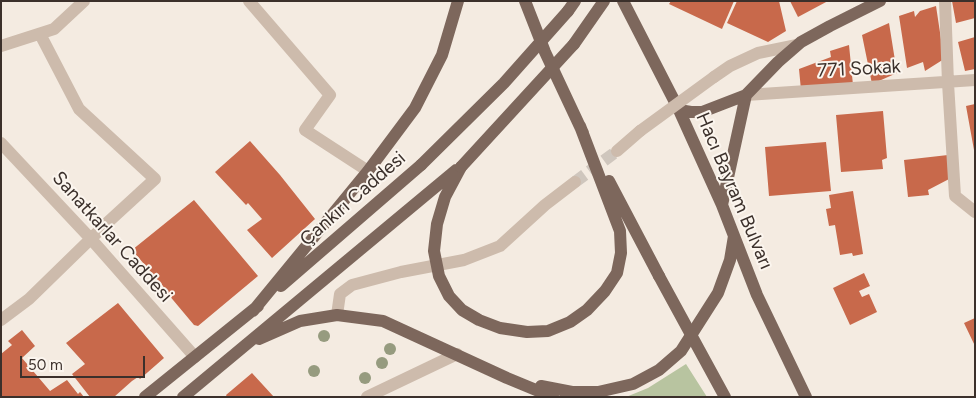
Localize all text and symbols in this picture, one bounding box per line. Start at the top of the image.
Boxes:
street label: 771 Sokak [817,55,901,83]
street label: Hacı Bayram Bulvarı [691,109,777,273]
street label: Çankırı Caddesi [296,147,410,251]
street label: Sanatkarlar Caddesi [47,167,177,307]
scale bar [22,346,148,378]
text: 50 m [28,356,63,374]

